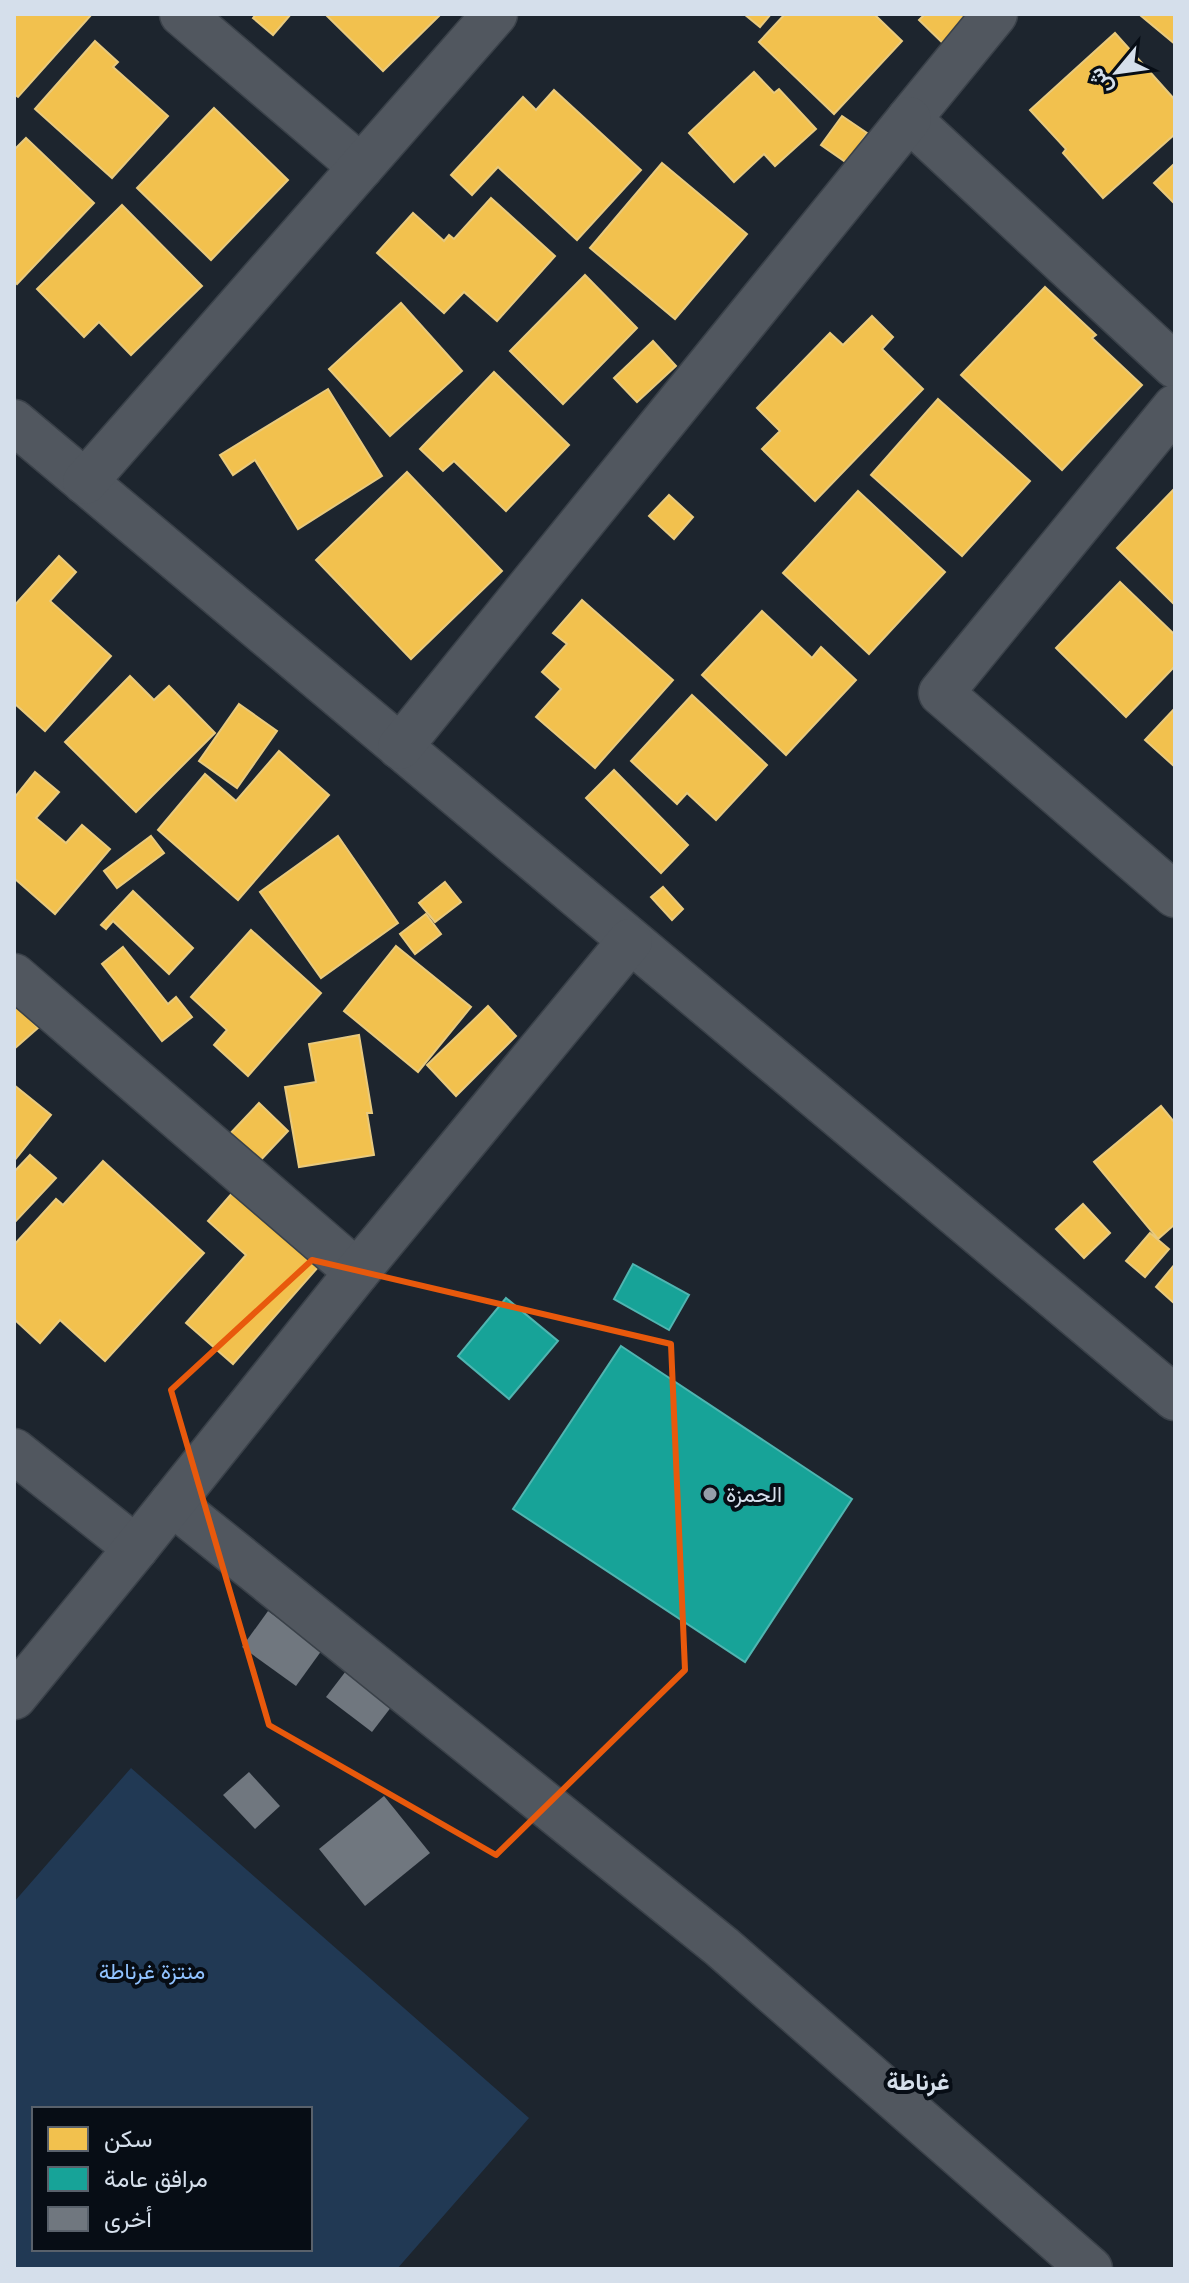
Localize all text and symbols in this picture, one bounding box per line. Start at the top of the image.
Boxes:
north arrow [1077,32,1157,112]
text: ش [1080,62,1120,101]
place label: الحمزة [726,1479,782,1510]
marker: الحمزة [701,1485,719,1503]
park label: منتزة غرناطة [99,1956,205,1987]
district label: غرناطة [887,2065,949,2098]
legend [32,2107,312,2251]
text: سكن [104,2122,153,2155]
text: مرافق عامة [104,2162,208,2195]
text: أخرى [104,2202,152,2235]

